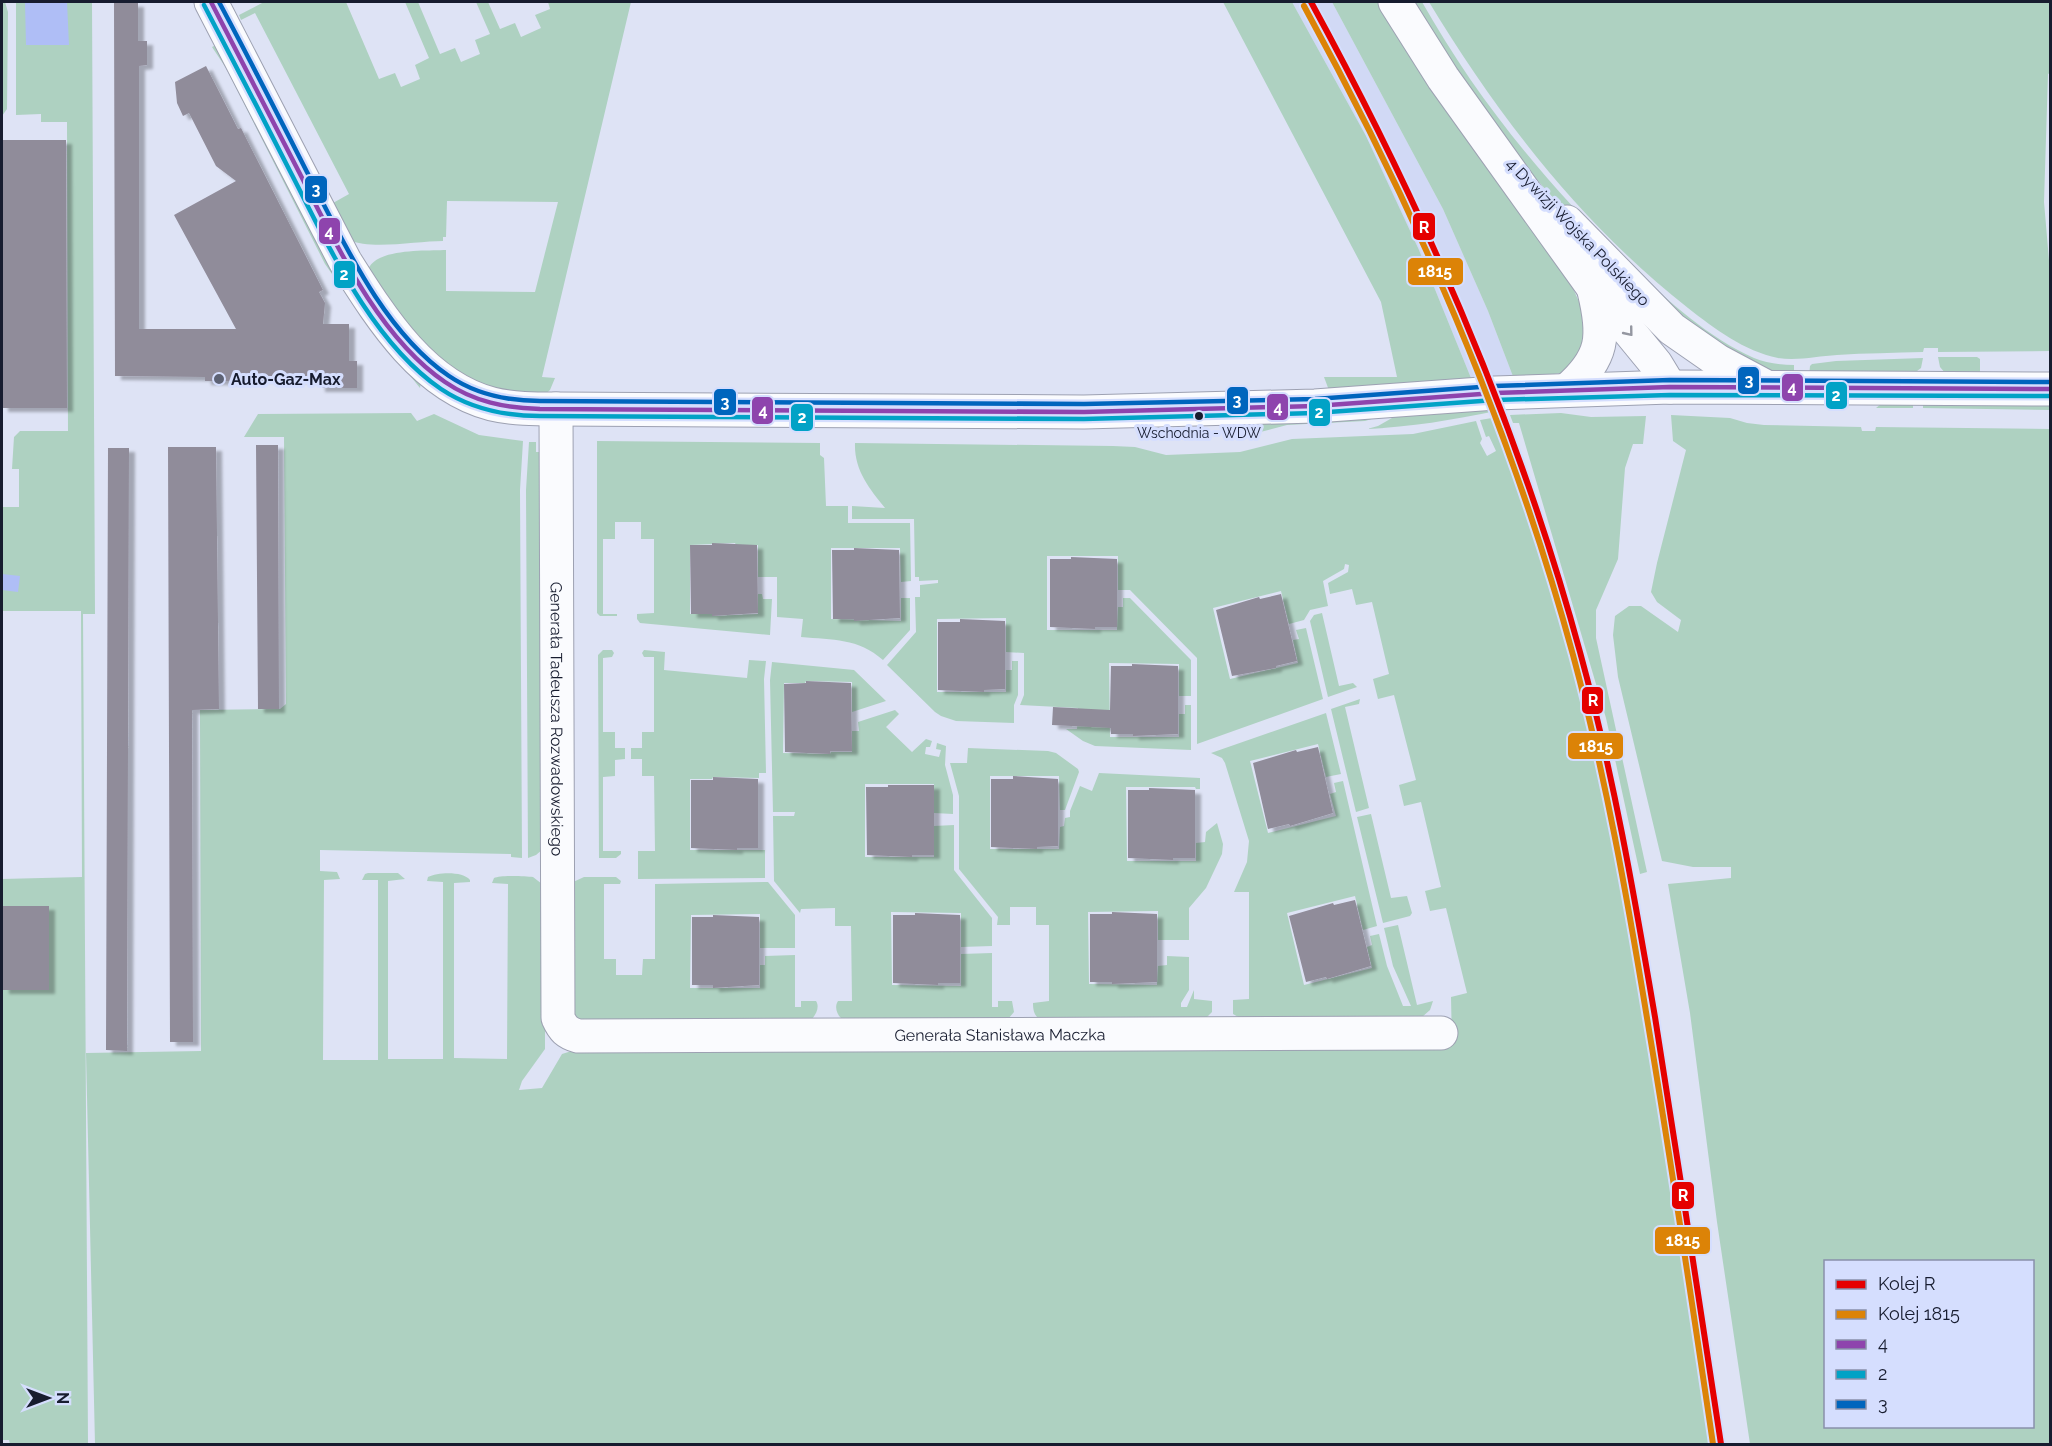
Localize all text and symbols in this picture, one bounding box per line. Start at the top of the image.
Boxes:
street label: 4 Dywizji Wojska Polskiego [1502,154,1654,310]
line badge: 3 [304,175,328,204]
text: 3 [312,180,321,199]
line badge: R [1412,212,1436,241]
line badge: 4 [318,217,341,245]
text: R [1419,218,1430,237]
text: 4 [324,222,334,241]
line badge: 1815 [1407,257,1464,286]
line badge: 2 [333,260,356,289]
text: 1815 [1418,262,1452,281]
text: 2 [339,265,349,284]
one-way arrow [1622,325,1633,336]
line badge: 3 [1737,366,1760,395]
place label: Auto-Gaz-Max [231,370,341,389]
text: 3 [1745,371,1754,390]
marker: Auto-Gaz-Max [212,372,226,386]
line badge: 4 [1781,373,1804,402]
text: 4 [1787,378,1797,397]
line badge: 2 [1825,381,1848,410]
line badge: 3 [1226,386,1249,415]
text: 2 [1831,386,1841,405]
line badge: 3 [713,388,737,416]
text: 3 [1233,391,1242,410]
text: 3 [721,393,730,412]
line badge: 4 [1266,393,1289,421]
line badge: 4 [751,396,774,425]
text: 4 [1273,398,1283,417]
line badge: 2 [1308,398,1331,427]
text: 4 [758,401,768,420]
line badge: 2 [790,403,814,432]
text: 2 [1314,403,1324,422]
text: 2 [797,408,807,427]
marker: Wschodnia - WDW [1193,410,1205,422]
place label: Wschodnia - WDW [1137,425,1261,441]
street label: Generała Tadeusza Rozwadowskiego [547,582,567,856]
line badge: R [1581,686,1604,715]
text: R [1588,691,1599,710]
line badge: 1815 [1567,732,1624,760]
text: 1815 [1579,737,1613,756]
street label: Generała Stanisława Maczka [894,1025,1105,1044]
line badge: R [1671,1181,1695,1210]
text: R [1678,1186,1689,1205]
line badge: 1815 [1654,1226,1711,1255]
text: 1815 [1666,1231,1700,1250]
legend [1824,1260,2034,1428]
text: Kolej R [1878,1273,1936,1294]
text: Kolej 1815 [1878,1303,1960,1324]
text: 4 [1878,1333,1888,1354]
text: 2 [1878,1363,1887,1384]
north arrow [18,1368,78,1428]
text: N [53,1392,72,1404]
text: 3 [1878,1393,1888,1414]

